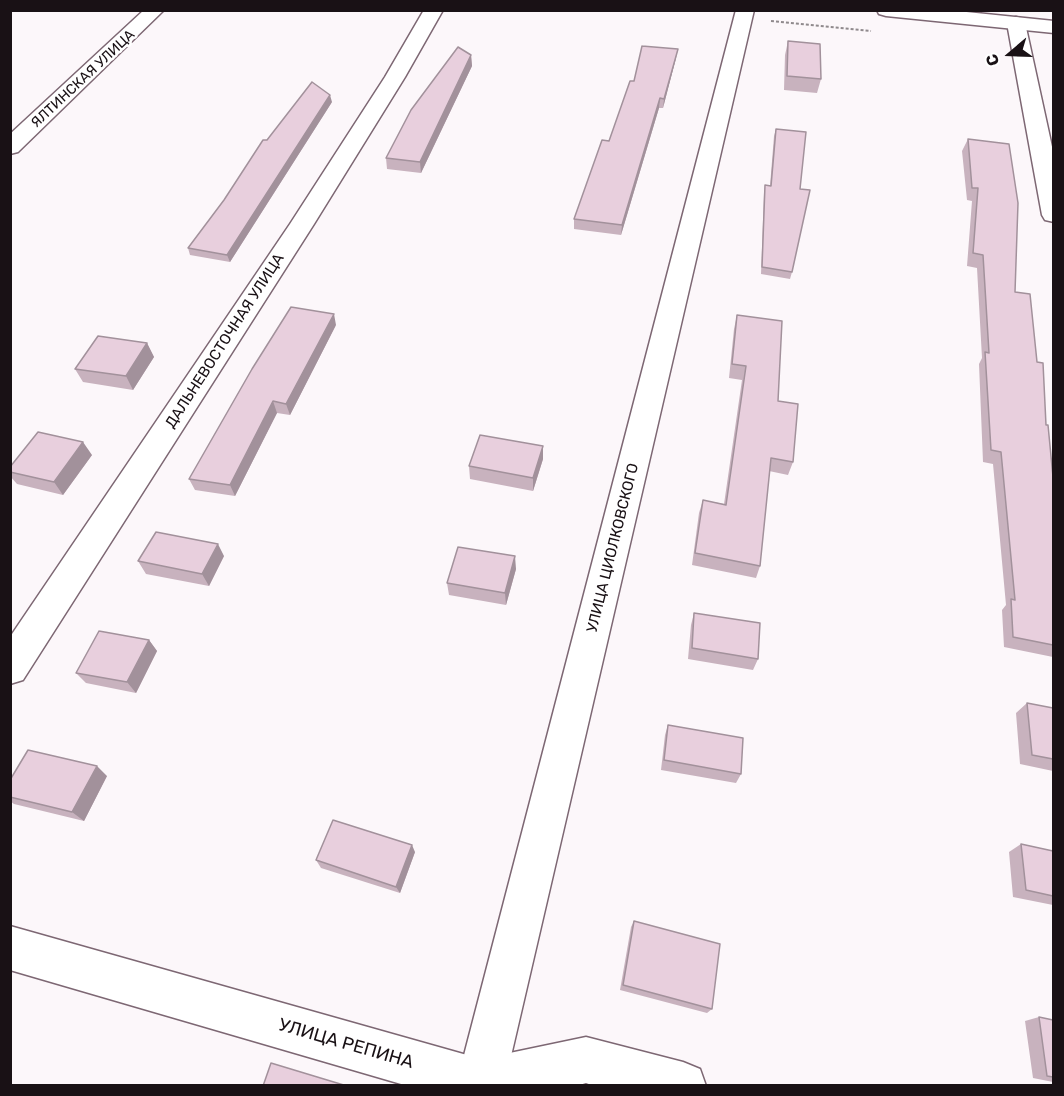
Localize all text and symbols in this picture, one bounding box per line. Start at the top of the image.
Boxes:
north arrow [980,24,1040,84]
street label: ЯЛТИНСКАЯ УЛИЦА [28,27,138,131]
text: С [982,52,1003,68]
street label: ДАЛЬНЕВОСТОЧНАЯ УЛИЦА [162,250,288,432]
street label: УЛИЦА ЦИОЛКОВСКОГО [583,462,643,634]
street label: УЛИЦА РЕПИНА [276,1014,416,1074]

